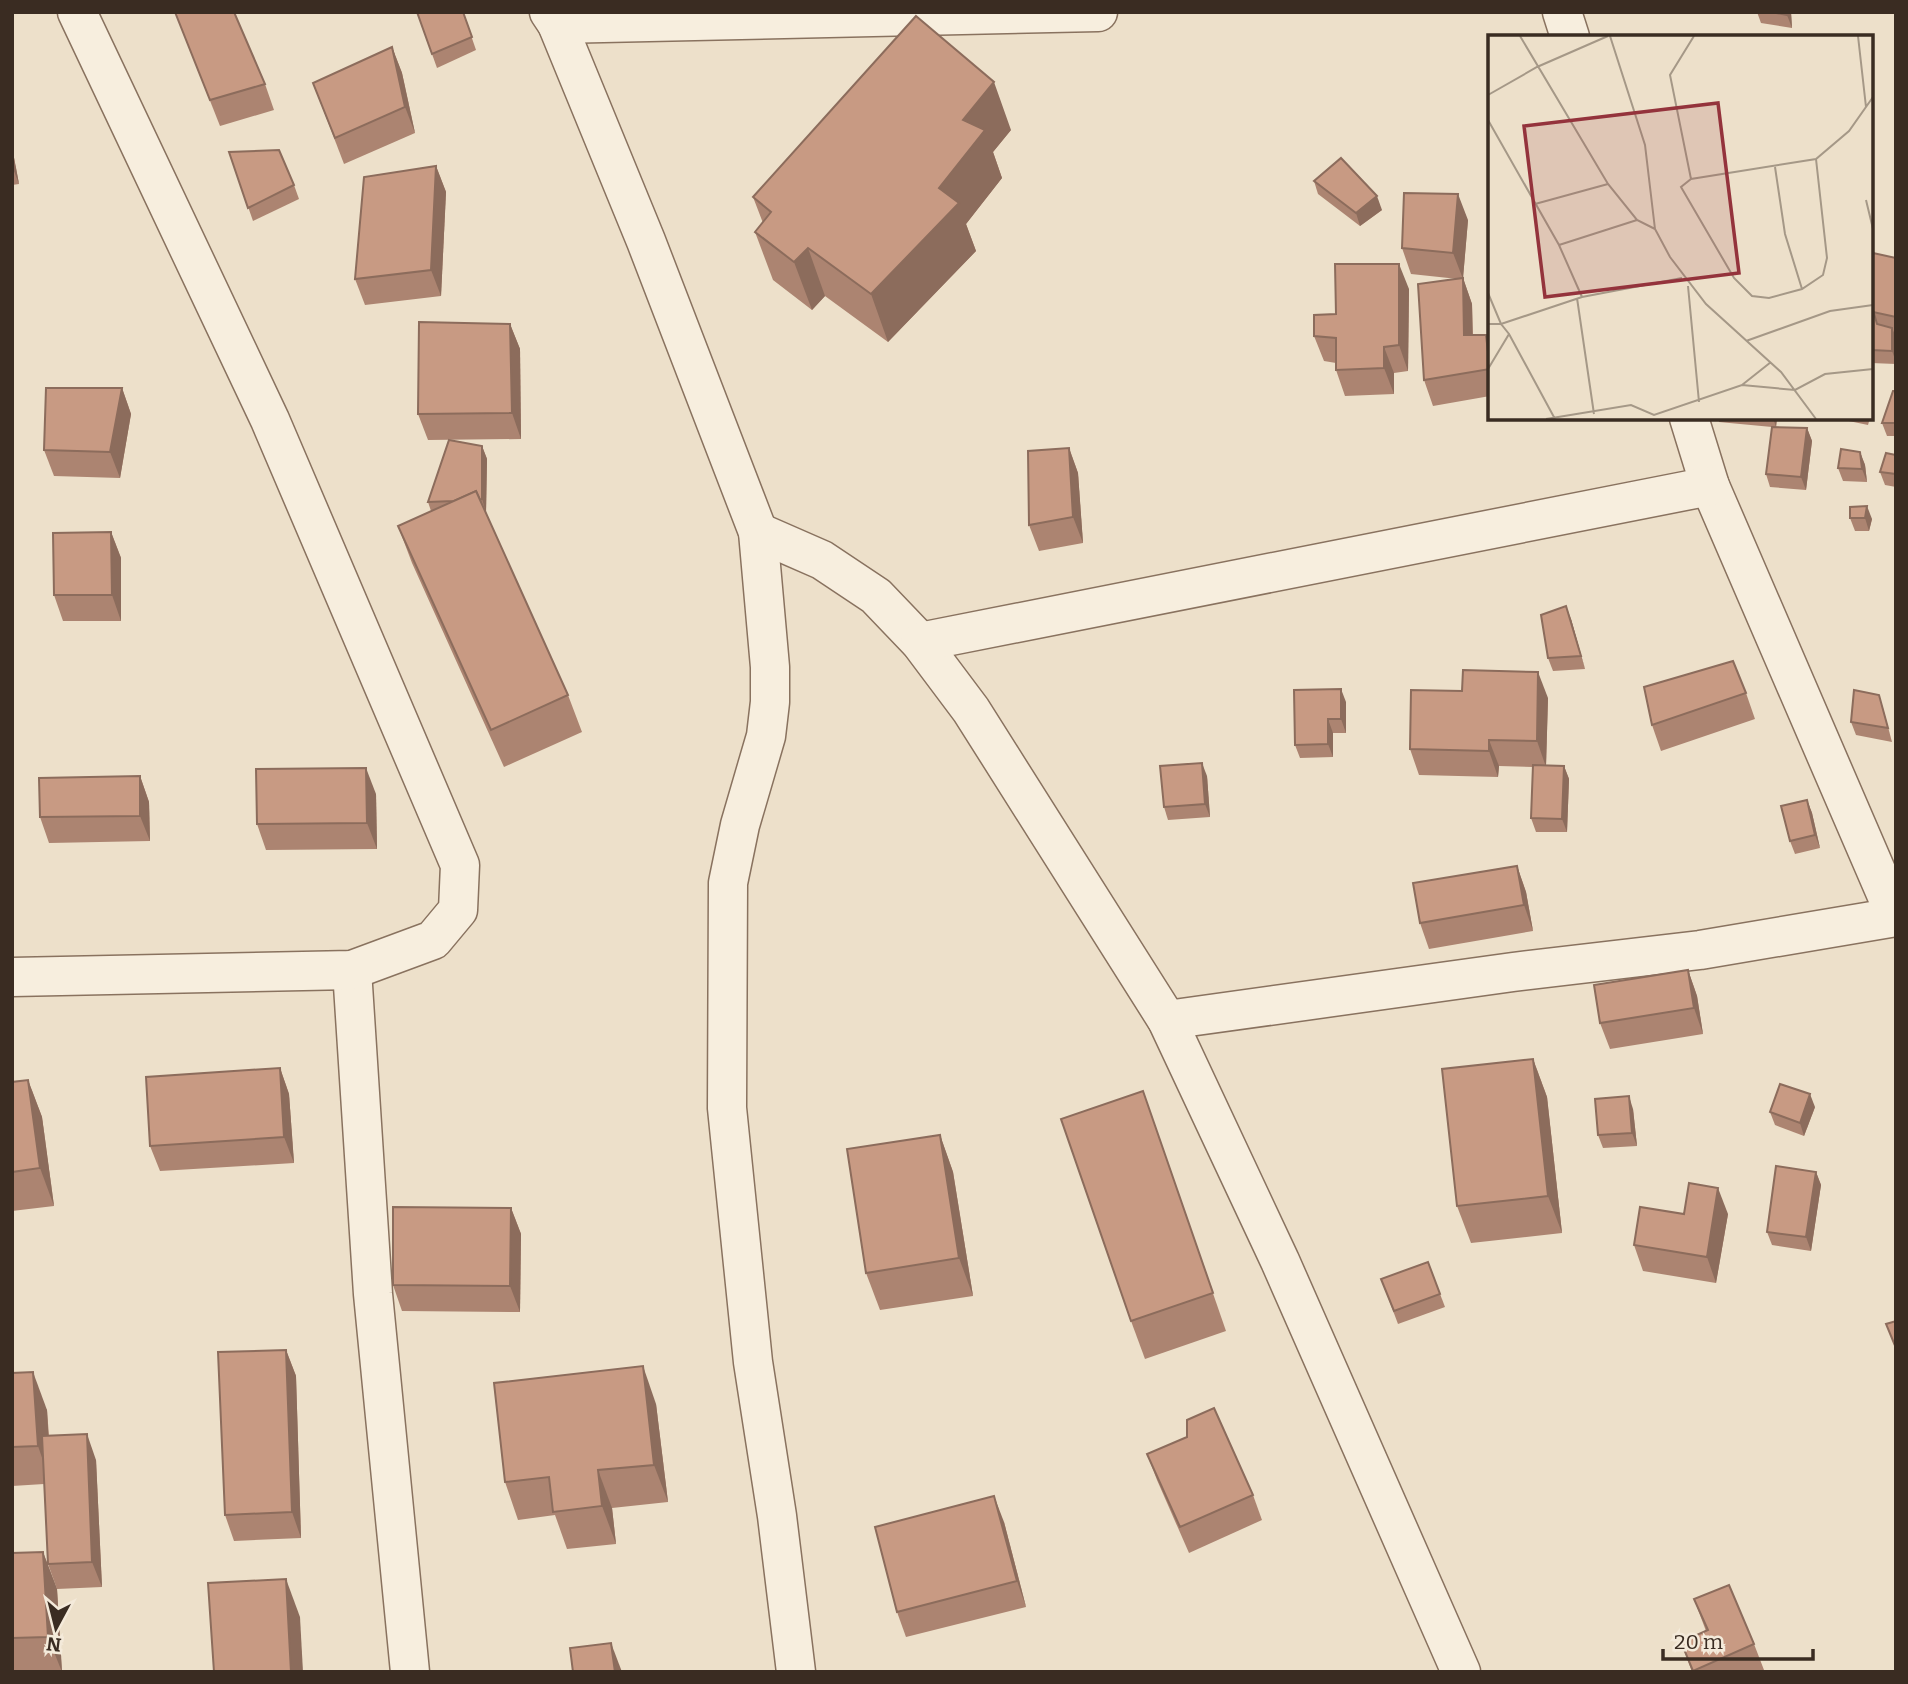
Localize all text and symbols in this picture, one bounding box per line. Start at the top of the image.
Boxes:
inset map [1488,35,1873,420]
north arrow [21,1593,91,1663]
scale bar [1663,1618,1814,1662]
text: 20 m [1674,1629,1723,1655]
text: N [45,1632,63,1657]

